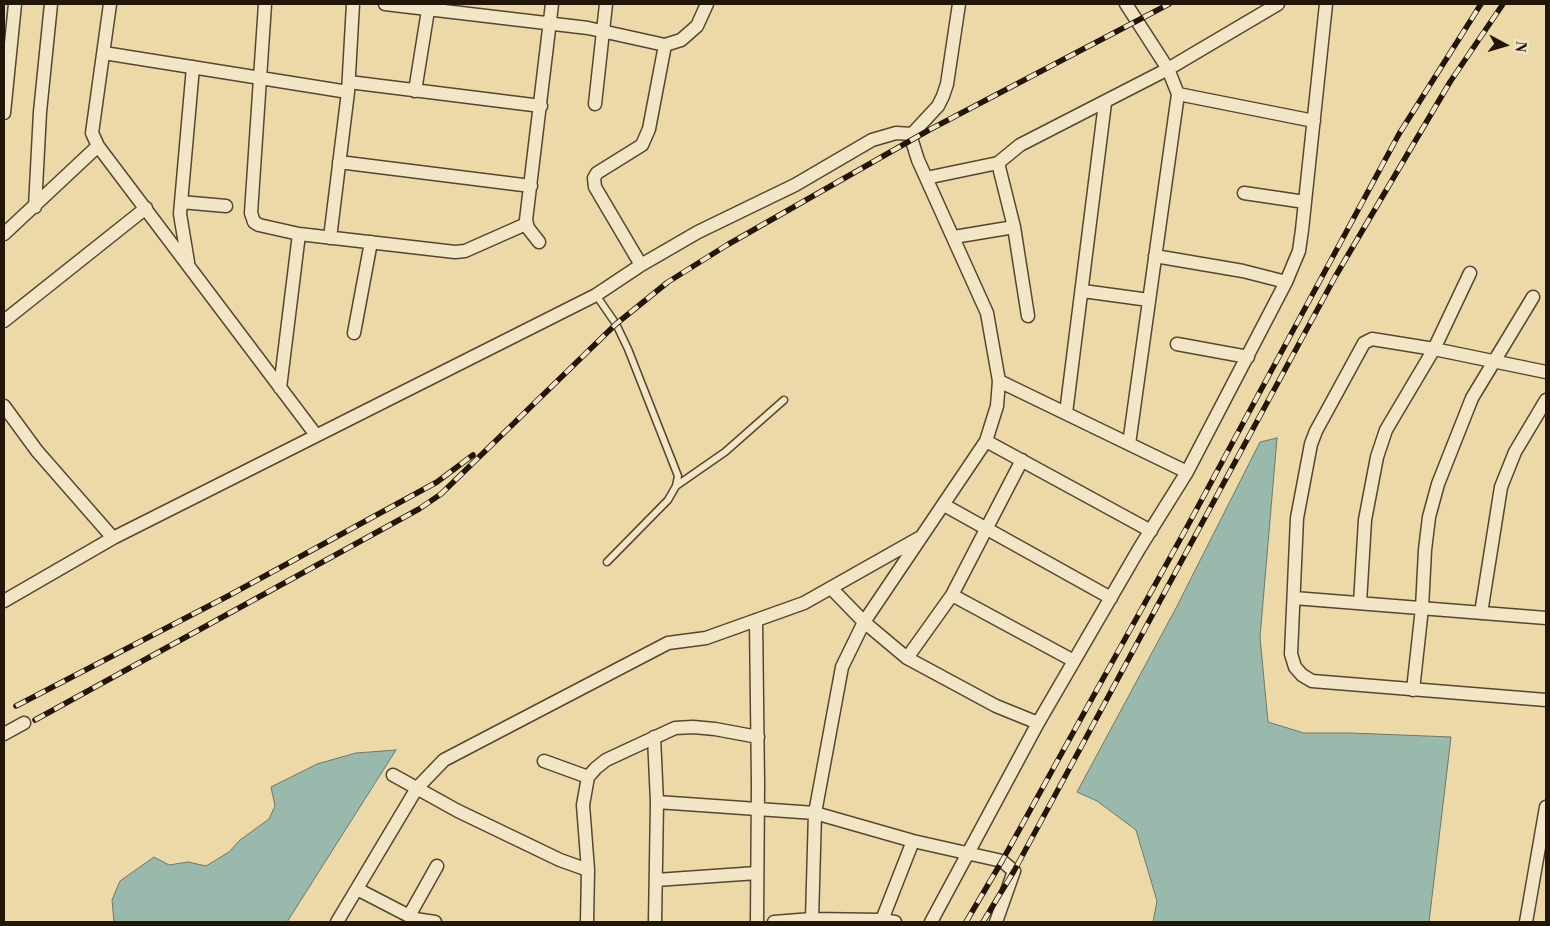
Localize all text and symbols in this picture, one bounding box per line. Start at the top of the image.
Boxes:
north arrow [1480,20,1530,70]
text: N [1510,40,1529,53]

